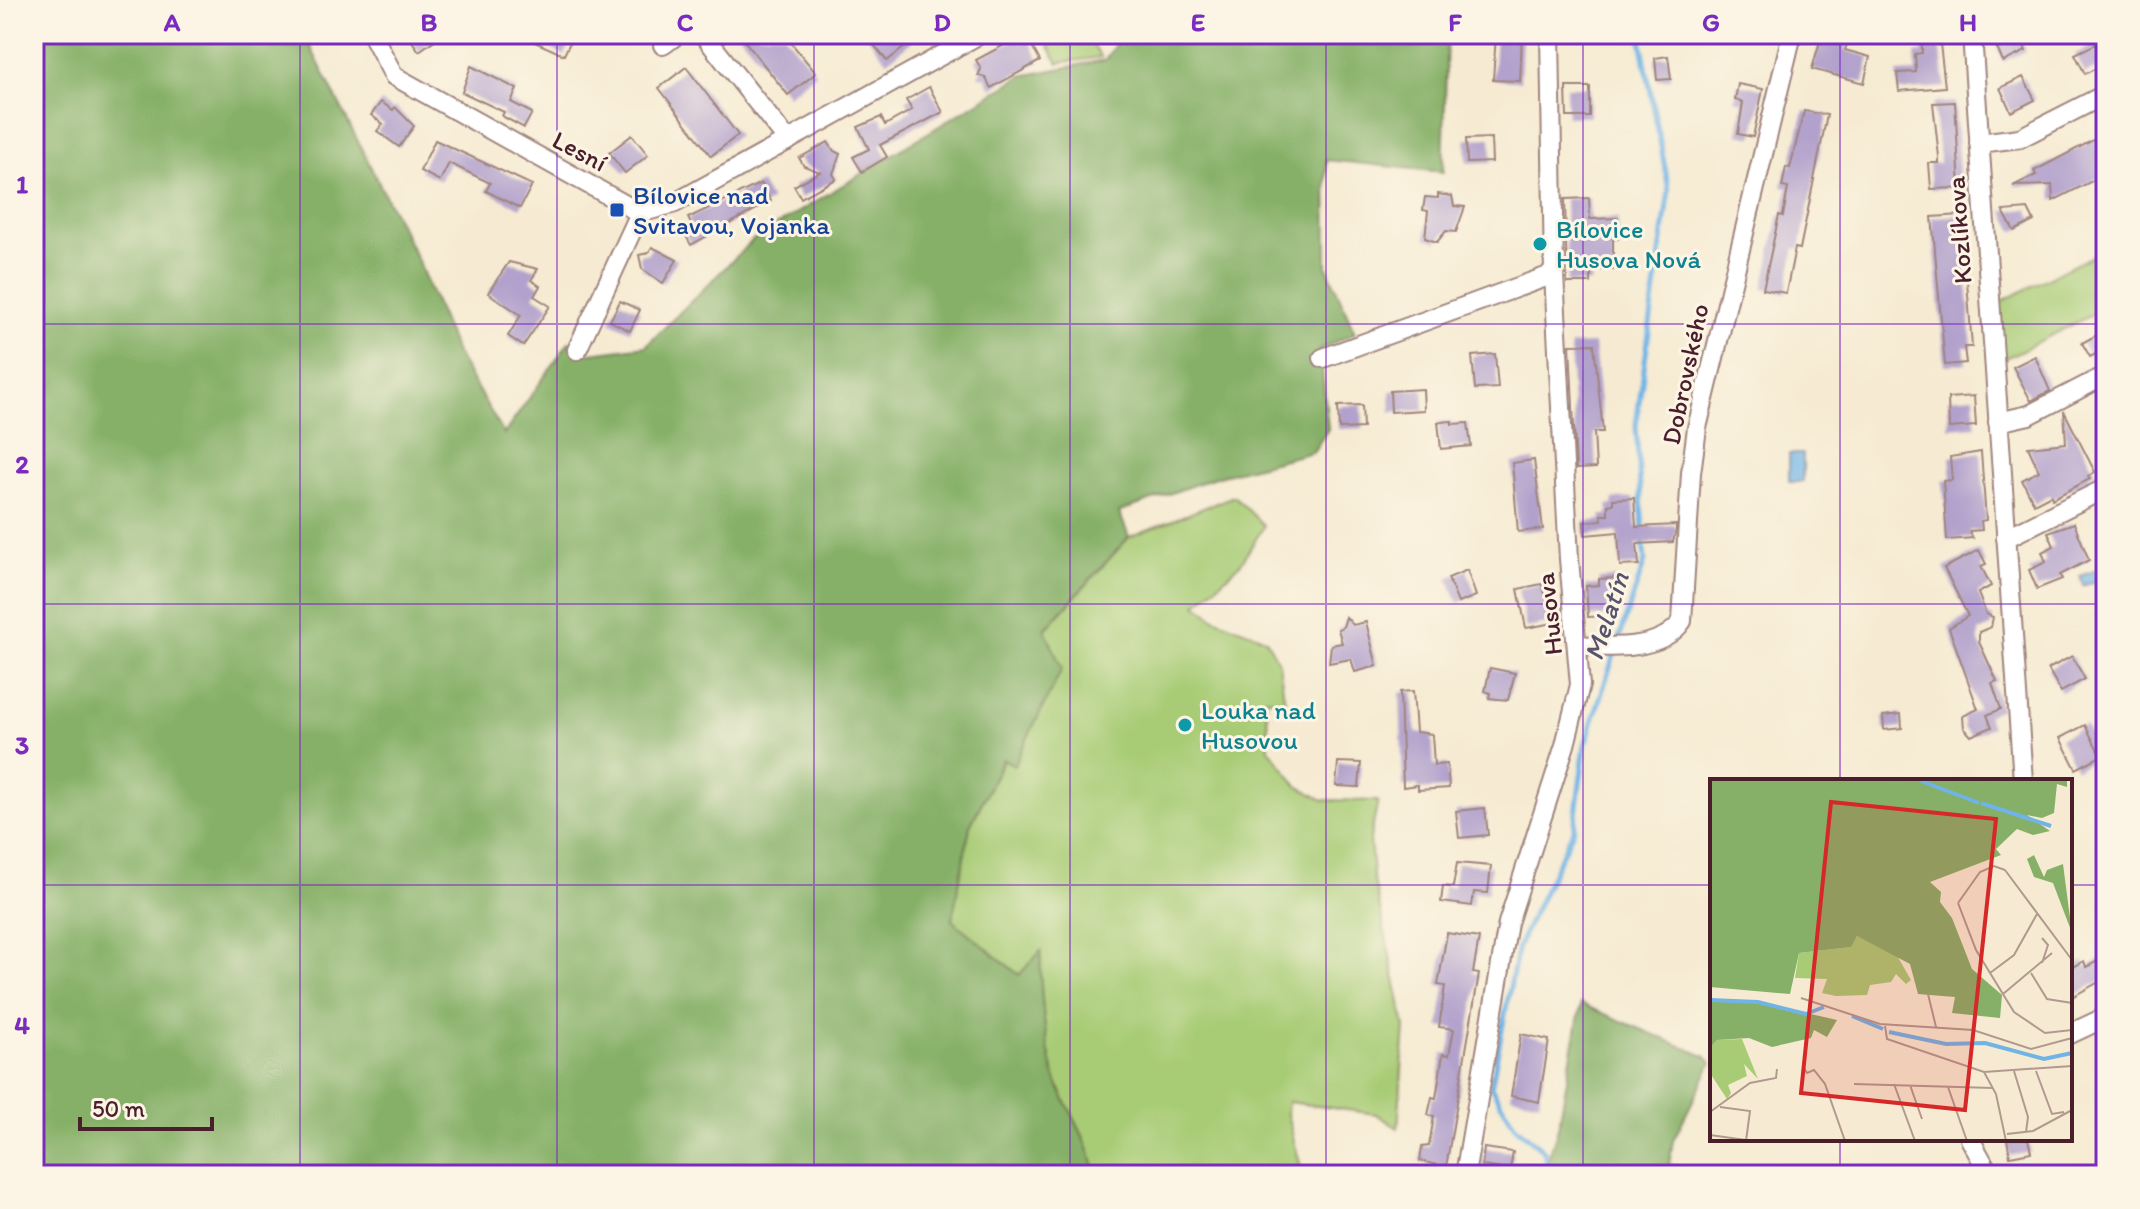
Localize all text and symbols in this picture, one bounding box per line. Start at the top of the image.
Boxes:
text: A [163,6,181,38]
text: B [421,6,438,38]
text: C [677,6,694,38]
text: D [933,6,951,38]
text: E [1191,6,1205,38]
text: F [1448,6,1462,38]
text: G [1702,6,1720,38]
text: H [1959,6,1977,38]
street label: Lesní [547,123,613,179]
text: 1 [16,168,28,200]
street label: Kozlíkova [1939,175,1979,285]
place label: Bílovice nad Svitavou, Vojanka [633,179,830,241]
marker: Bílovice nad Svitavou, Vojanka [608,201,626,219]
place label: Bílovice Husova Nová [1556,213,1701,275]
marker: Bílovice Husova Nová [1531,235,1549,253]
street label: Dobrovského [1654,301,1716,447]
text: 2 [15,448,29,480]
water label: Melatín [1576,567,1637,664]
street label: Husova [1529,571,1569,657]
place label: Louka nad Husovou [1201,694,1316,756]
marker: Louka nad Husovou [1176,716,1194,734]
text: 3 [15,729,29,761]
inset map [1710,779,2072,1141]
text: 4 [14,1009,30,1041]
scale bar [80,1081,212,1131]
text: 50 m [92,1094,145,1123]

